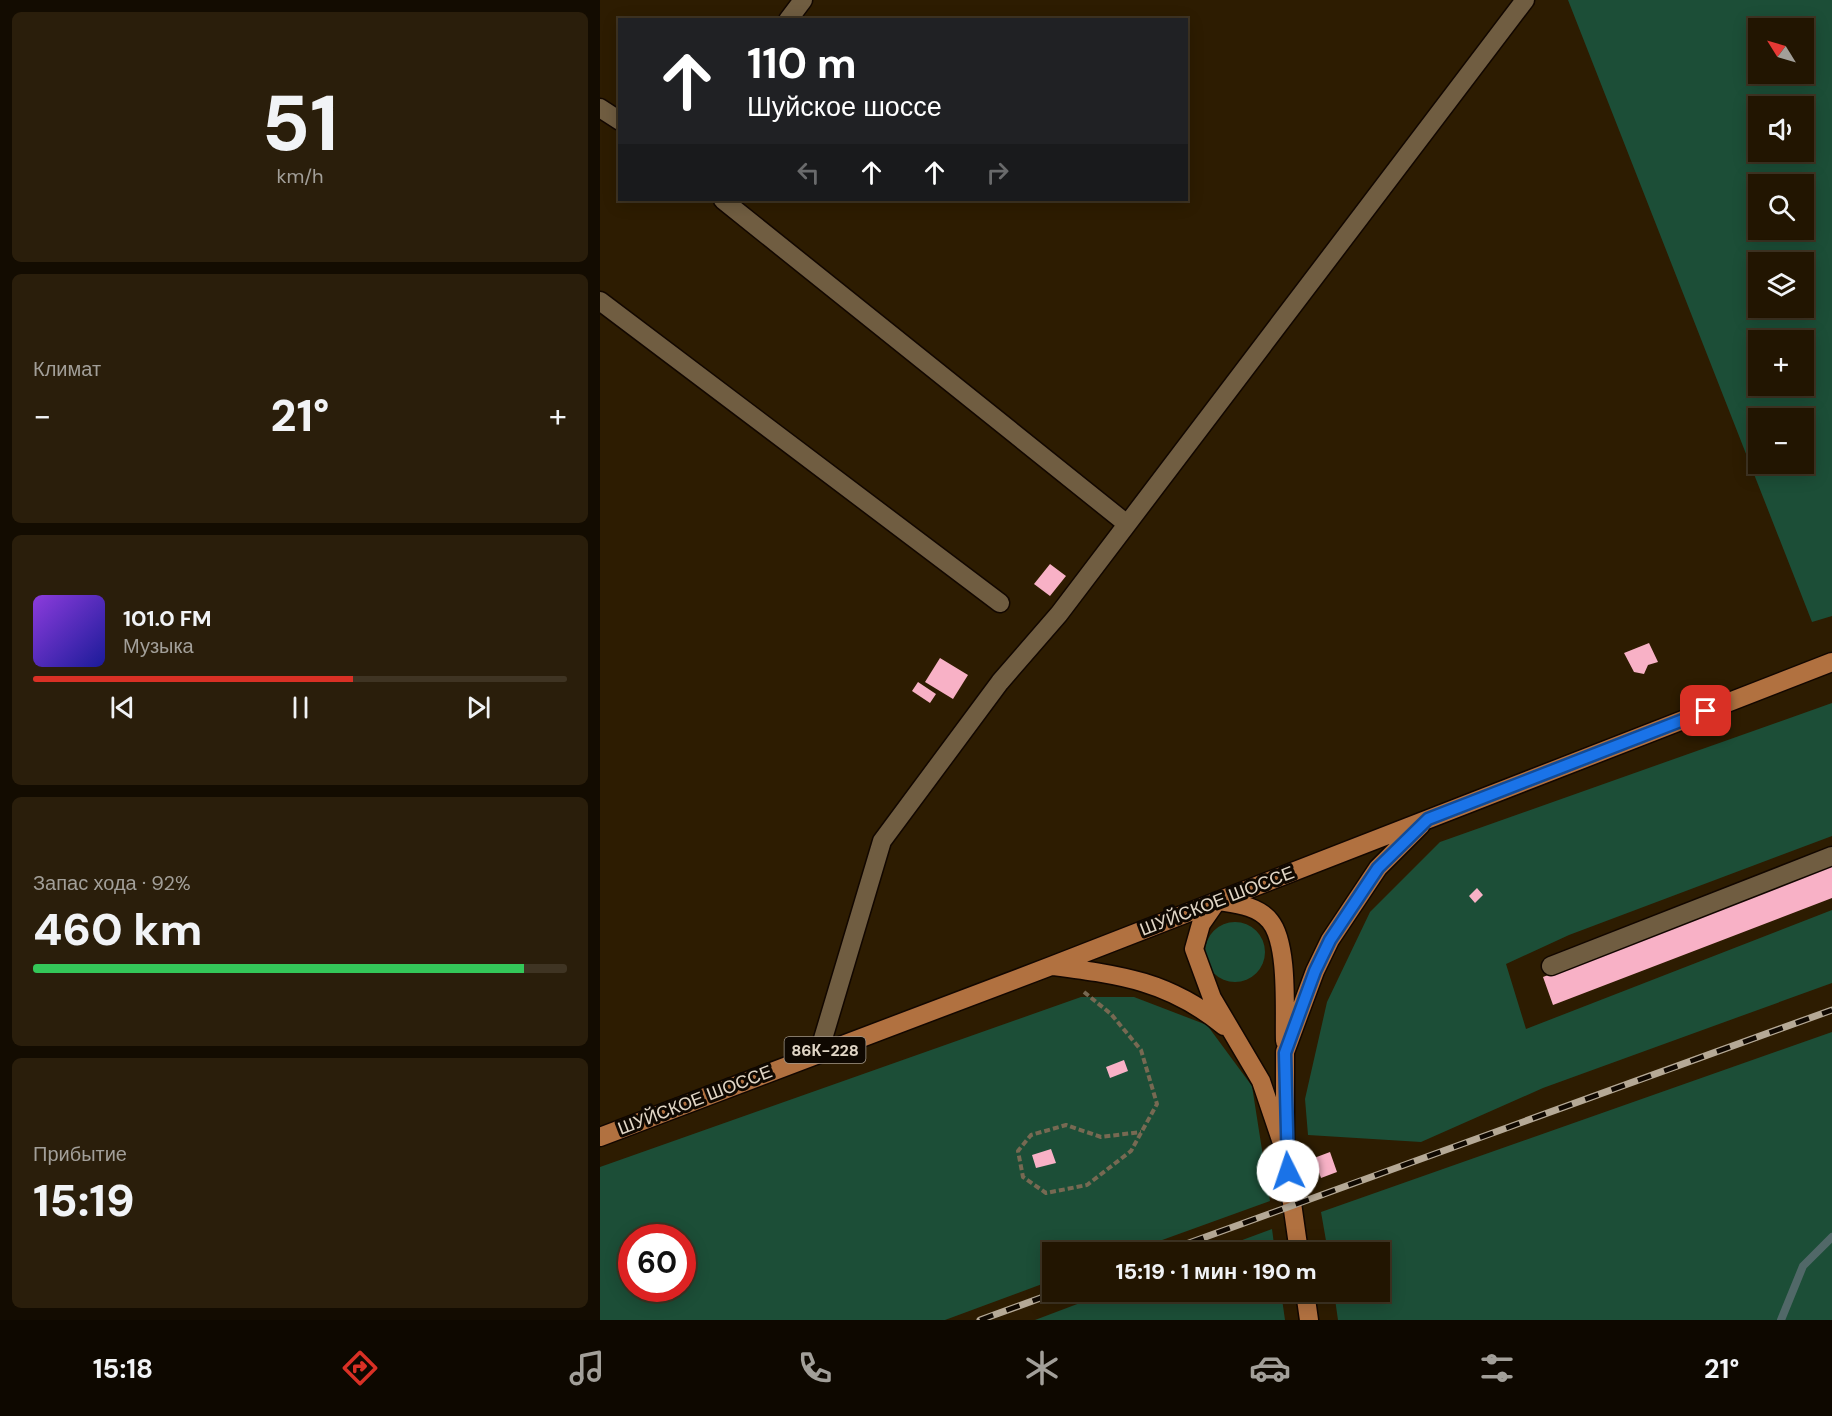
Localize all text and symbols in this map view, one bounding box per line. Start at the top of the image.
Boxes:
north arrow [1748,18,1814,84]
map controls [1748,18,1814,474]
text: 110 m [747,36,857,91]
icon: ahead [648,42,726,120]
text: 51 [262,73,338,174]
text: Шуйское шоссе [747,89,942,124]
button: sound [1748,96,1814,162]
icon: left [792,156,825,189]
icon: ahead [855,156,888,189]
icon: ahead [918,156,951,189]
icon: right [981,156,1014,189]
text: km/h [276,163,324,189]
button: search [1748,174,1814,240]
button: layers [1748,252,1814,318]
button: + [1748,330,1814,396]
text: Климат [33,356,101,382]
text: 21° [270,386,330,445]
text: − [33,394,51,437]
text: + [549,394,567,437]
button: − [1748,408,1814,474]
text: 101.0 FM [123,604,212,633]
text: Музыка [123,633,194,659]
pin [1680,685,1731,736]
icon: previous [106,691,139,724]
icon: pause [284,691,317,724]
icon: next [462,691,495,724]
icon: arrive [1689,694,1722,727]
street label: ШУЙСКОЕ ШОССЕ [1136,861,1298,941]
text: Запас хода · 92% [33,870,191,896]
text: 460 km [33,900,202,959]
road number: 86К-228 [784,1037,866,1063]
street label: ШУЙСКОЕ ШОССЕ [614,1060,776,1140]
position arrow [1256,1139,1320,1203]
text: Прибытие [33,1141,127,1167]
text: 15:19 [33,1171,135,1230]
speed limit sign: 60 [618,1224,696,1302]
text: 15:19 · 1 мин · 190 m [1115,1257,1317,1286]
icon: directions [339,1347,381,1389]
icon: music [566,1347,608,1389]
icon: phone [794,1347,836,1389]
icon: climate [1021,1347,1063,1389]
icon: car [1249,1347,1291,1389]
icon: filters [1476,1347,1518,1389]
text: 15:18 [93,1351,153,1386]
text: 21° [1704,1351,1739,1386]

